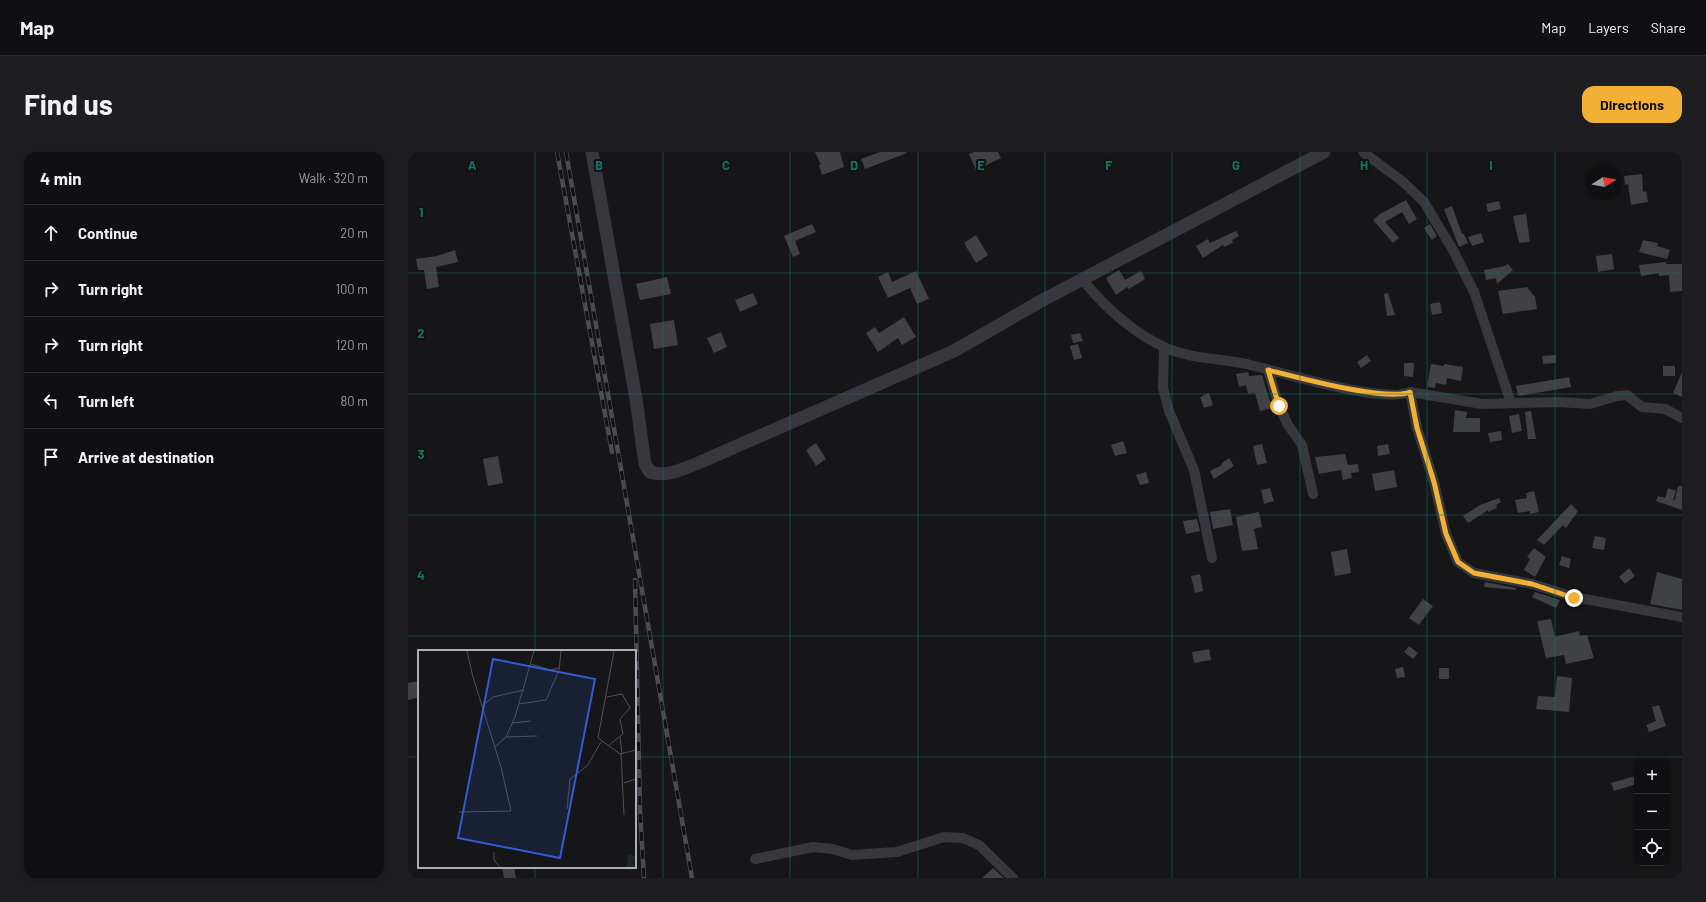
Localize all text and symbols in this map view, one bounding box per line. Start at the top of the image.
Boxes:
text: Map [20,16,54,39]
text: Map [1541,19,1566,36]
text: Layers [1588,19,1629,36]
text: Share [1651,19,1686,36]
button: Directions [1582,86,1682,123]
text: Find us [24,87,113,121]
text: A [468,157,477,173]
text: B [595,157,603,173]
text: C [722,157,730,173]
text: D [850,157,858,173]
text: E [977,157,985,173]
text: F [1105,157,1113,173]
text: G [1232,157,1240,173]
text: H [1360,157,1368,173]
text: I [1489,157,1493,173]
north arrow [1586,164,1622,200]
text: 4 min [40,168,82,188]
text: Walk · 320 m [299,170,368,186]
text: 1 [419,204,423,220]
icon: ahead [40,222,62,244]
text: Continue [78,224,138,242]
text: 20 m [340,225,368,241]
icon: right [40,278,62,300]
text: Turn right [78,280,143,298]
text: 100 m [335,281,368,297]
text: 2 [417,325,425,341]
icon: right [40,334,62,356]
text: Turn right [78,336,143,354]
text: 120 m [336,337,368,353]
icon: left [40,390,62,412]
text: Turn left [78,392,134,410]
text: 80 m [341,393,368,409]
route start [1270,397,1288,415]
icon: arrive [40,446,62,468]
text: 3 [417,446,425,462]
text: Arrive at destination [78,448,214,466]
text: 4 [417,567,425,583]
route end [1565,589,1583,607]
inset map [418,650,636,868]
map controls [1634,758,1670,866]
button: + [1634,758,1670,794]
button: − [1634,794,1670,830]
button: locate [1634,830,1670,866]

